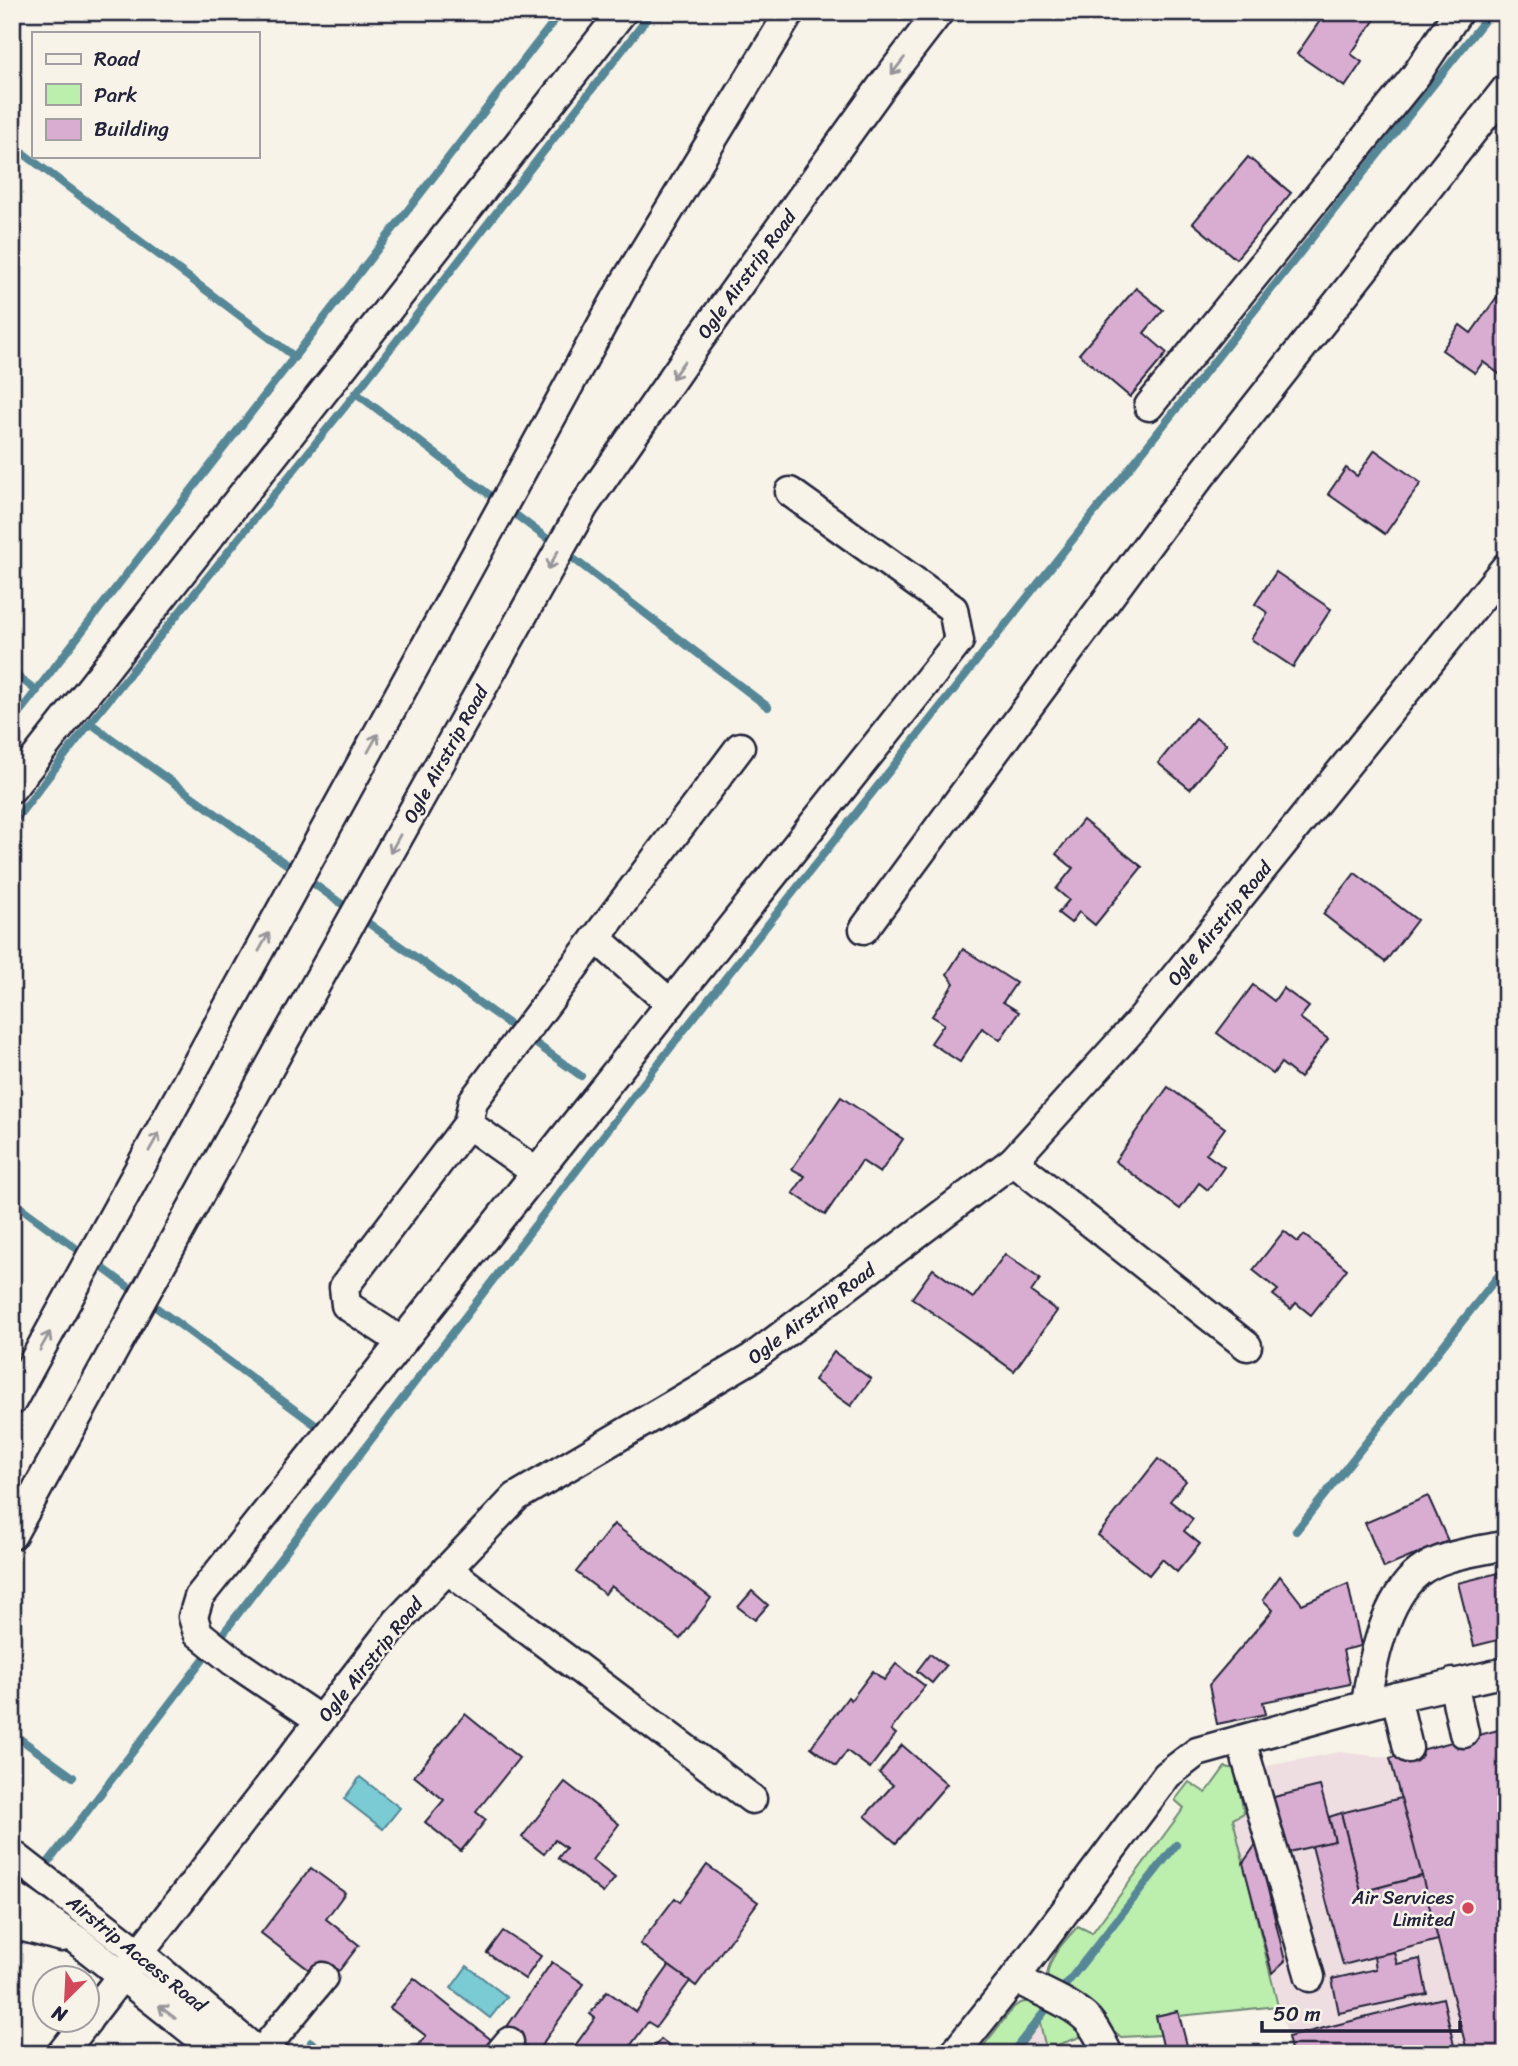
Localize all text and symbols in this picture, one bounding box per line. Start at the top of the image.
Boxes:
legend [32,32,259,158]
text: Road [94,40,141,78]
one-way arrow [890,57,905,75]
text: Park [94,76,137,114]
text: Building [94,110,170,148]
street label: Ogle Airstrip Road [688,202,805,346]
one-way arrow [671,360,685,379]
one-way arrow [546,549,560,569]
street label: Ogle Airstrip Road [394,678,497,829]
one-way arrow [366,733,380,753]
one-way arrow [388,833,401,854]
street label: Ogle Airstrip Road [1158,853,1281,993]
one-way arrow [258,932,271,953]
one-way arrow [148,1132,162,1152]
street label: Ogle Airstrip Road [740,1254,883,1373]
one-way arrow [39,1331,52,1352]
street label: Ogle Airstrip Road [309,1589,432,1729]
place label: Air Services Limited [1351,1881,1456,1936]
street label: Airstrip Access Road [58,1886,216,2022]
marker: Air Services Limited [1460,1900,1476,1916]
north arrow [32,1965,102,2035]
scale bar [1262,1989,1460,2033]
text: 50 m [1273,1995,1321,2033]
text: N [46,1996,73,2032]
one-way arrow [159,2005,177,2020]

